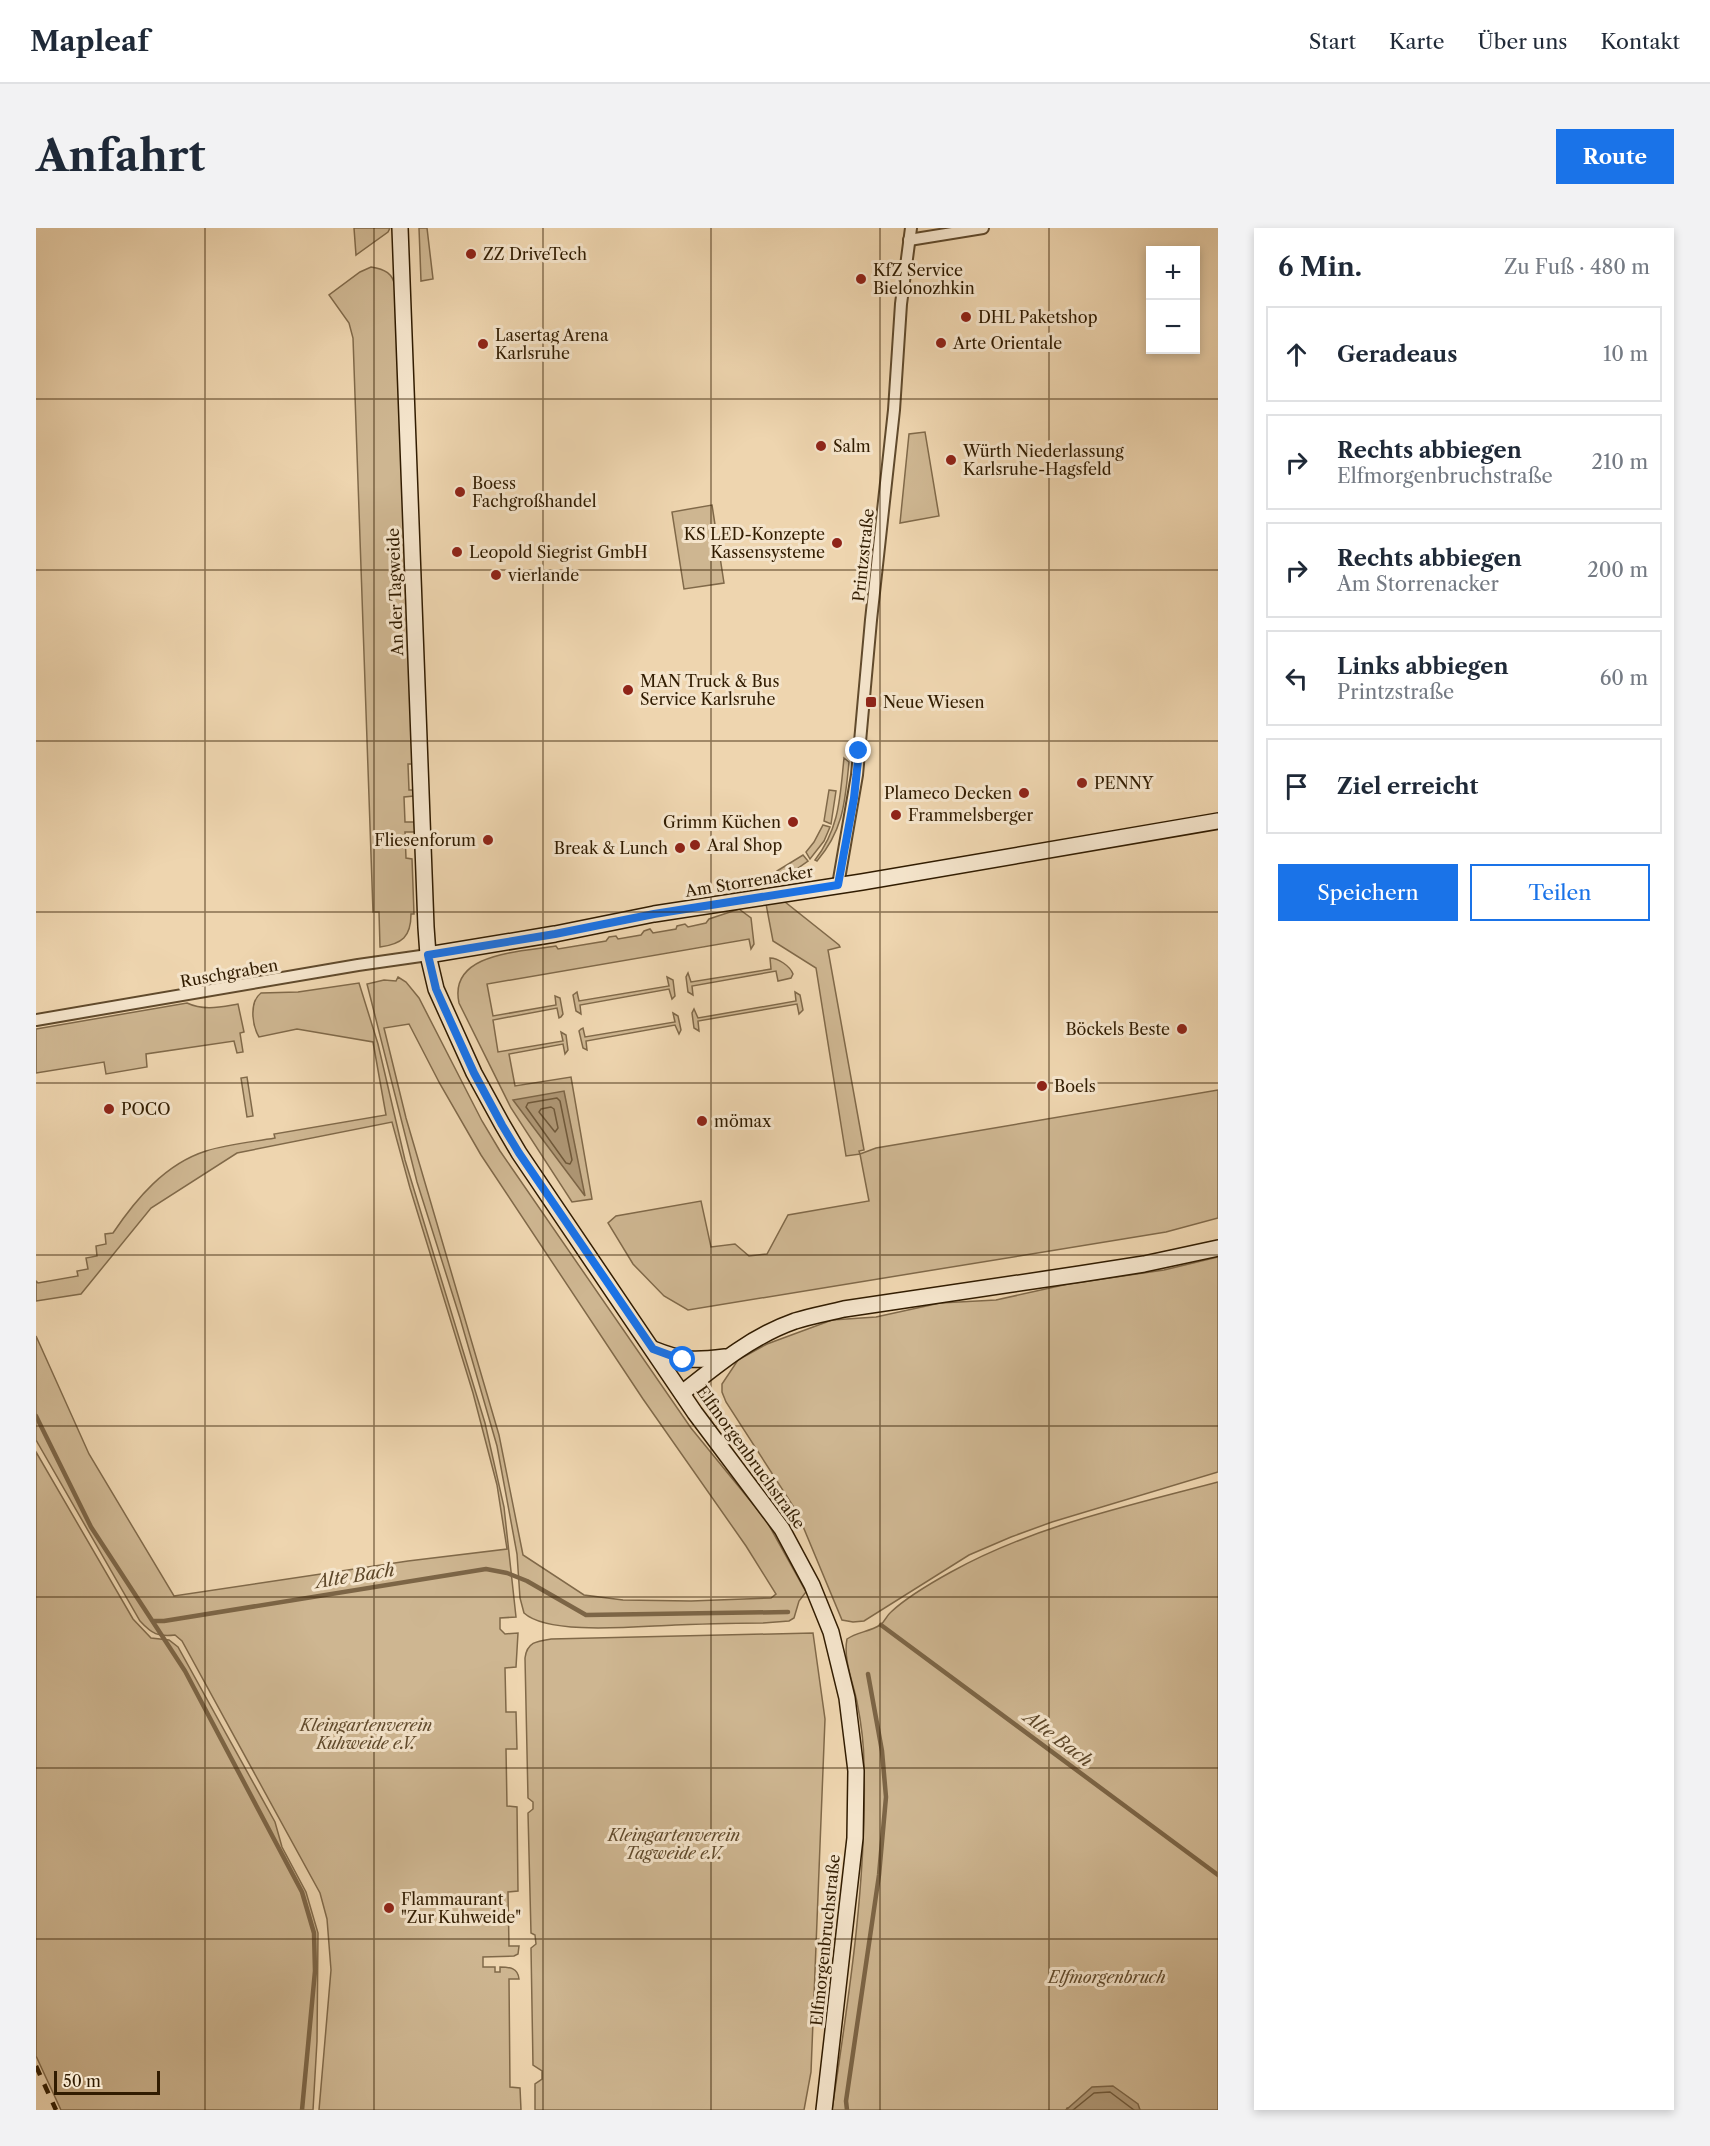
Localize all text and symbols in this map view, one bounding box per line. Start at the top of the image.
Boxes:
text: Mapleaf [30,24,149,58]
text: Start [1309,29,1356,54]
text: Karte [1389,29,1445,54]
text: Über uns [1478,29,1567,54]
text: Kontakt [1600,29,1680,54]
button: Route [1556,129,1674,184]
text: Anfahrt [36,130,205,182]
place label: ZZ DriveTech [483,244,587,264]
map controls [1146,246,1200,354]
button: + [1146,246,1200,300]
marker: ZZ DriveTech [464,247,478,261]
text: 6 Min. [1278,251,1362,283]
text: Zu Fuß · 480 m [1504,255,1650,279]
place label: KfZ Service Bielonozhkin [873,260,975,298]
marker: KfZ Service Bielonozhkin [854,272,868,286]
button: − [1146,300,1200,354]
place label: DHL Paketshop [978,307,1098,327]
marker: DHL Paketshop [959,310,973,324]
place label: Lasertag Arena Karlsruhe [495,325,609,363]
place label: Arte Orientale [952,333,1062,353]
marker: Arte Orientale [934,336,948,350]
marker: Lasertag Arena Karlsruhe [476,337,490,351]
icon: ahead [1280,338,1313,371]
text: Geradeaus [1337,341,1457,368]
text: 10 m [1603,342,1648,366]
place label: Salm [833,436,871,456]
text: Rechts abbiegen [1337,437,1522,464]
marker: Salm [814,439,828,453]
place label: Würth Niederlassung Karlsruhe-Hagsfeld [962,441,1124,479]
icon: right [1280,446,1313,479]
text: 210 m [1591,450,1648,474]
marker: Würth Niederlassung Karlsruhe-Hagsfeld [944,453,958,467]
text: Elfmorgenbruchstraße [1337,464,1553,488]
place label: Boess Fachgroßhandel [472,473,597,511]
marker: Boess Fachgroßhandel [453,485,467,499]
street label: Printzstraße [848,507,878,603]
place label: KS LED-Konzepte Kassensysteme [684,524,825,562]
street label: An der Tagweide [383,528,407,657]
marker: KS LED-Konzepte Kassensysteme [830,536,844,550]
place label: Leopold Siegrist GmbH [469,542,648,562]
marker: Leopold Siegrist GmbH [450,545,464,559]
text: Rechts abbiegen [1337,545,1522,572]
icon: right [1280,554,1313,587]
text: 200 m [1587,558,1648,582]
place label: vierlande [507,565,579,585]
marker: vierlande [489,568,503,582]
text: Am Storrenacker [1337,572,1499,596]
text: Links abbiegen [1337,653,1509,680]
icon: left [1280,662,1313,695]
text: 60 m [1600,666,1648,690]
place label: MAN Truck & Bus Service Karlsruhe [640,671,779,709]
text: Printzstraße [1337,680,1454,704]
marker: MAN Truck & Bus Service Karlsruhe [621,683,635,697]
place label: Neue Wiesen [883,692,985,712]
marker: Neue Wiesen [864,695,878,709]
route end [845,737,871,763]
icon: arrive [1280,770,1313,803]
place label: PENNY [1094,773,1154,793]
text: Ziel erreicht [1337,773,1478,800]
marker: PENNY [1075,776,1089,790]
place label: Plameco Decken [884,783,1012,803]
marker: Plameco Decken [1017,786,1031,800]
place label: Frammelsberger [908,805,1034,825]
marker: Frammelsberger [889,808,903,822]
place label: Grimm Küchen [663,812,781,832]
marker: Grimm Küchen [786,815,800,829]
place label: Fliesenforum [374,830,476,850]
marker: Fliesenforum [481,833,495,847]
place label: Aral Shop [706,835,782,855]
place label: Break & Lunch [554,838,668,858]
marker: Aral Shop [688,838,702,852]
marker: Break & Lunch [673,841,687,855]
street label: Am Storrenacker [683,861,815,901]
button: Speichern [1278,864,1458,921]
button: Teilen [1470,864,1650,921]
street label: Ruschgraben [178,955,280,991]
place label: Böckels Beste [1065,1019,1170,1039]
marker: Böckels Beste [1175,1022,1189,1036]
place label: Boels [1054,1076,1096,1096]
marker: Boels [1035,1079,1049,1093]
place label: POCO [121,1099,171,1119]
marker: POCO [102,1102,116,1116]
place label: mömax [714,1111,772,1131]
marker: mömax [695,1114,709,1128]
route start [669,1346,695,1372]
street label: Elfmorgenbruchstraße [692,1381,810,1533]
water label: Alte Bach [311,1559,396,1594]
water label: Alte Bach [1017,1704,1096,1772]
park label: Kleingartenverein Kuhweide e.V. [298,1715,432,1753]
park label: Kleingartenverein Tagweide e.V. [606,1825,740,1863]
street label: Elfmorgenbruchstraße [806,1853,844,2027]
place label: Flammaurant "Zur Kuhweide" [401,1889,521,1927]
marker: Flammaurant "Zur Kuhweide" [382,1901,396,1915]
park label: Elfmorgenbruch [1046,1967,1166,1987]
scale bar [54,2068,160,2096]
text: 50 m [63,2071,101,2091]

